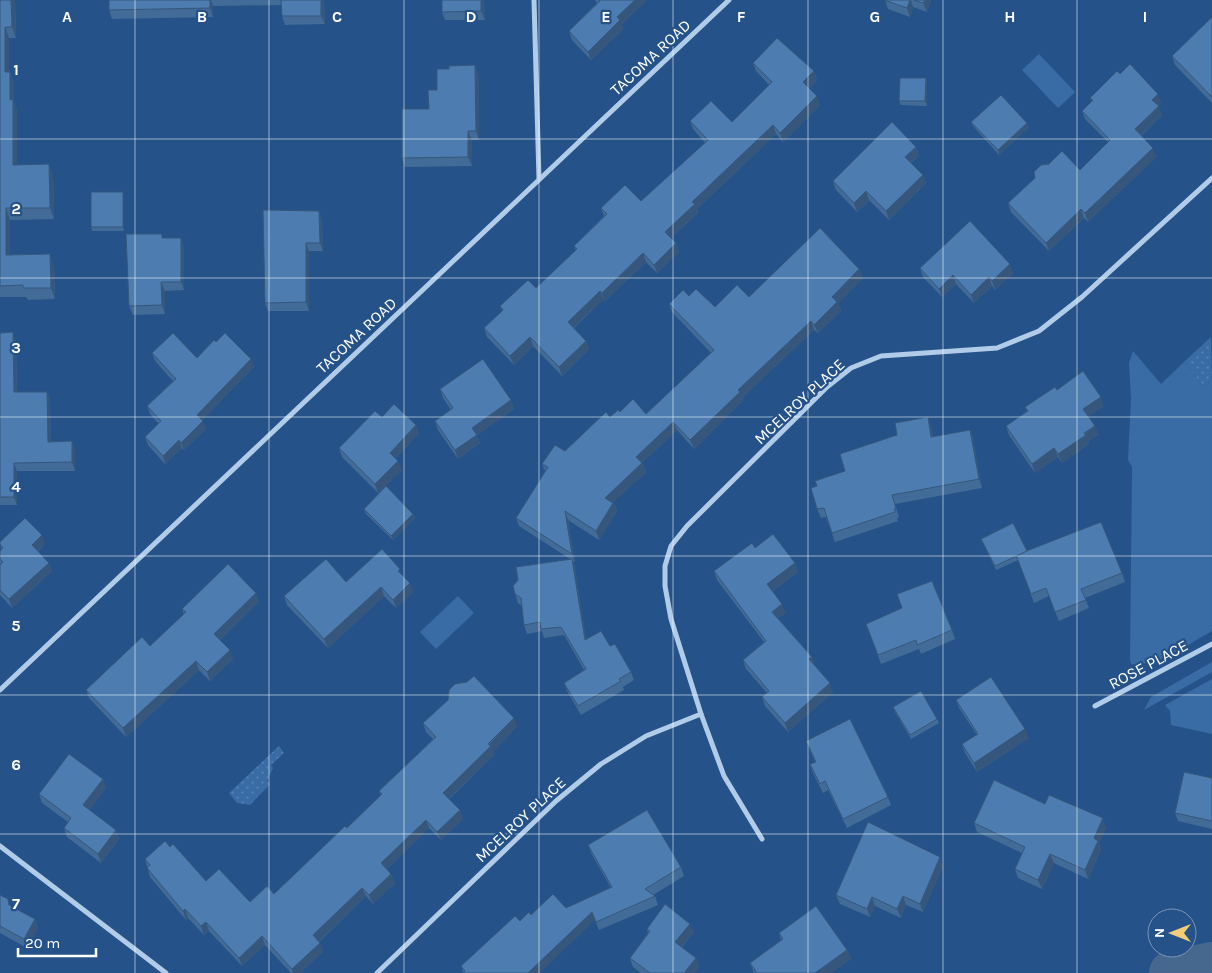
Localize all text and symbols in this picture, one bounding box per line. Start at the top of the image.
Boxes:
text: A [62,7,72,26]
text: B [197,7,207,26]
text: C [332,7,342,26]
text: D [466,7,477,26]
text: E [601,7,611,26]
text: F [737,7,746,26]
text: G [870,7,880,26]
text: H [1004,7,1016,26]
text: I [1143,7,1147,26]
street label: TACOMA ROAD [606,15,695,99]
text: 1 [13,60,19,79]
text: 2 [11,199,21,218]
street label: TACOMA ROAD [312,293,401,377]
text: 3 [11,338,21,357]
street label: MCELROY PLACE [750,355,848,448]
text: 4 [11,477,21,496]
text: 5 [11,616,21,635]
street label: ROSE PLACE [1105,636,1191,693]
text: 6 [11,755,21,774]
street label: MCELROY PLACE [471,773,569,866]
text: 7 [12,894,20,913]
north arrow [1147,908,1197,958]
scale bar [18,926,95,958]
text: N [1151,928,1168,938]
text: 20 m [25,934,60,952]

